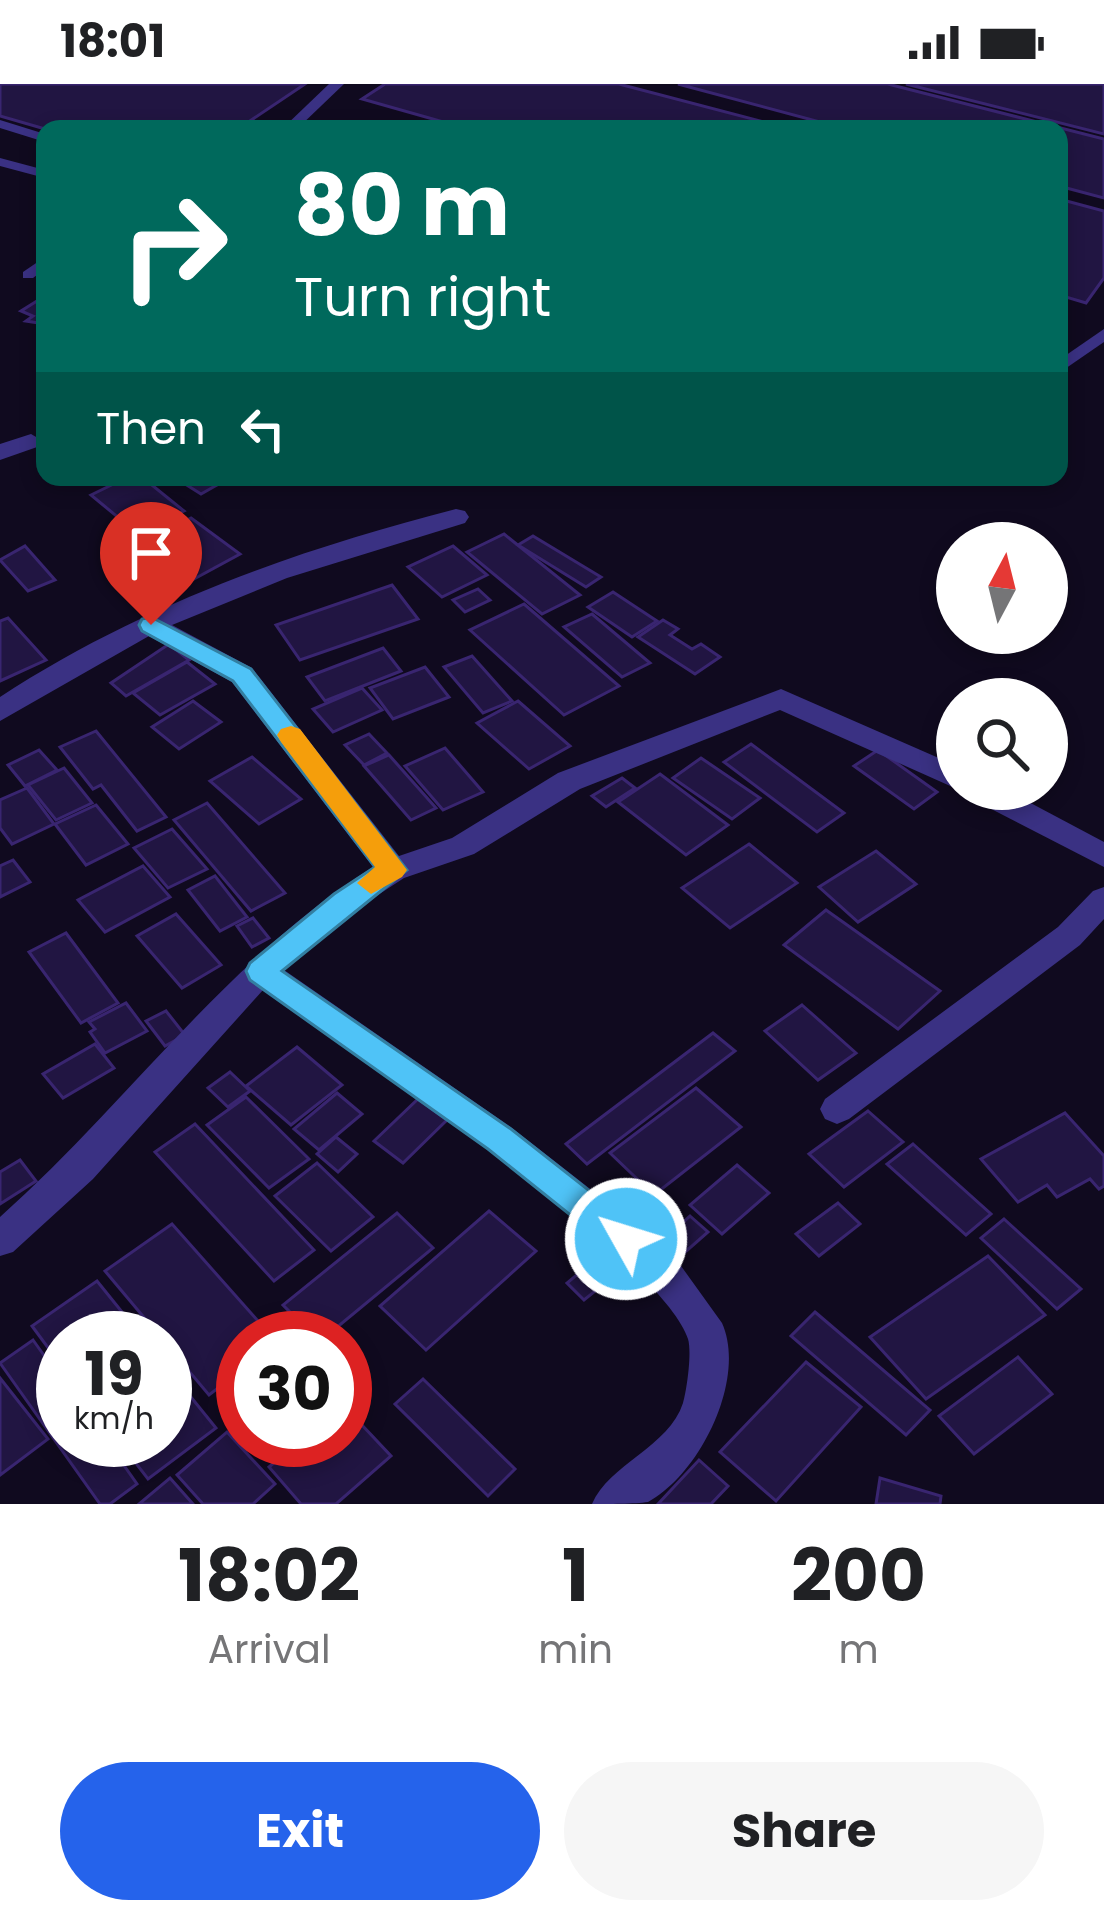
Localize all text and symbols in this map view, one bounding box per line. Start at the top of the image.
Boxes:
text: 18:01 [60,10,165,73]
text: 80 m [294,147,510,264]
icon: right [96,168,252,324]
text: Turn right [294,259,551,335]
icon: left [230,396,296,462]
text: Then [96,397,206,460]
pin [100,502,202,625]
icon: arrive [118,520,184,586]
north arrow [936,522,1068,654]
map controls [936,522,1068,810]
button: search [936,678,1068,810]
position arrow [563,1176,689,1302]
speed limit sign: 30 [216,1311,372,1467]
text: 19 [84,1332,144,1416]
text: km/h [74,1397,154,1440]
text: 18:02 [178,1525,360,1626]
text: 1 [562,1525,589,1626]
text: 200 [791,1525,926,1626]
text: Arrival [208,1622,331,1677]
text: min [538,1622,613,1677]
text: m [838,1622,879,1677]
button: Exit [60,1762,540,1900]
button: Share [564,1762,1044,1900]

